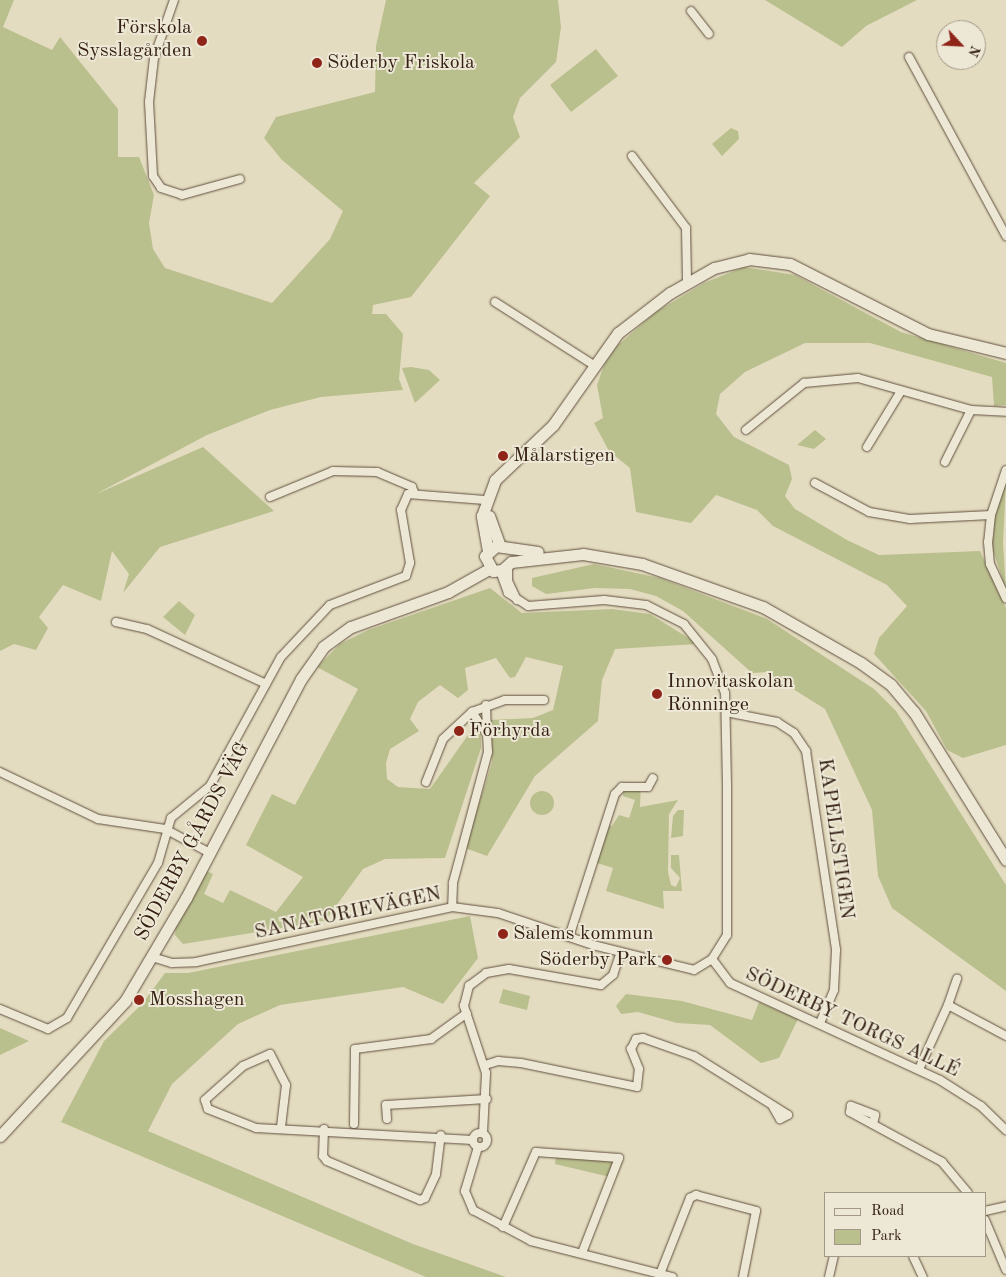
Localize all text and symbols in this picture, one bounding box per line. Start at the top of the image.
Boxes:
place label: Förskola Sysslagården [77,17,192,64]
north arrow [936,20,986,70]
marker: Förskola Sysslagården [196,35,208,47]
text: N [965,43,982,59]
place label: Söderby Friskola [327,51,475,75]
marker: Söderby Friskola [311,57,323,69]
place label: Målarstigen [513,444,615,468]
marker: Målarstigen [497,450,509,462]
place label: Innovitaskolan Rönninge [667,670,794,717]
marker: Innovitaskolan Rönninge [651,688,663,700]
place label: Förhyrda [469,719,551,743]
marker: Förhyrda [453,725,465,737]
street label: SÖDERBY GÅRDS VÄG [130,739,256,945]
street label: KAPELLSTIGEN [812,757,858,921]
street label: SANATORIEVÄGEN [252,882,444,946]
place label: Salems kommun [513,922,654,946]
marker: Salems kommun [497,928,509,940]
place label: Söderby Park [539,948,657,972]
marker: Söderby Park [661,954,673,966]
street label: SÖDERBY TORGS ALLÉ [741,963,963,1083]
place label: Mosshagen [149,988,245,1012]
marker: Mosshagen [133,994,145,1006]
legend [824,1192,986,1257]
text: Road [871,1204,904,1219]
text: Park [871,1229,902,1244]

